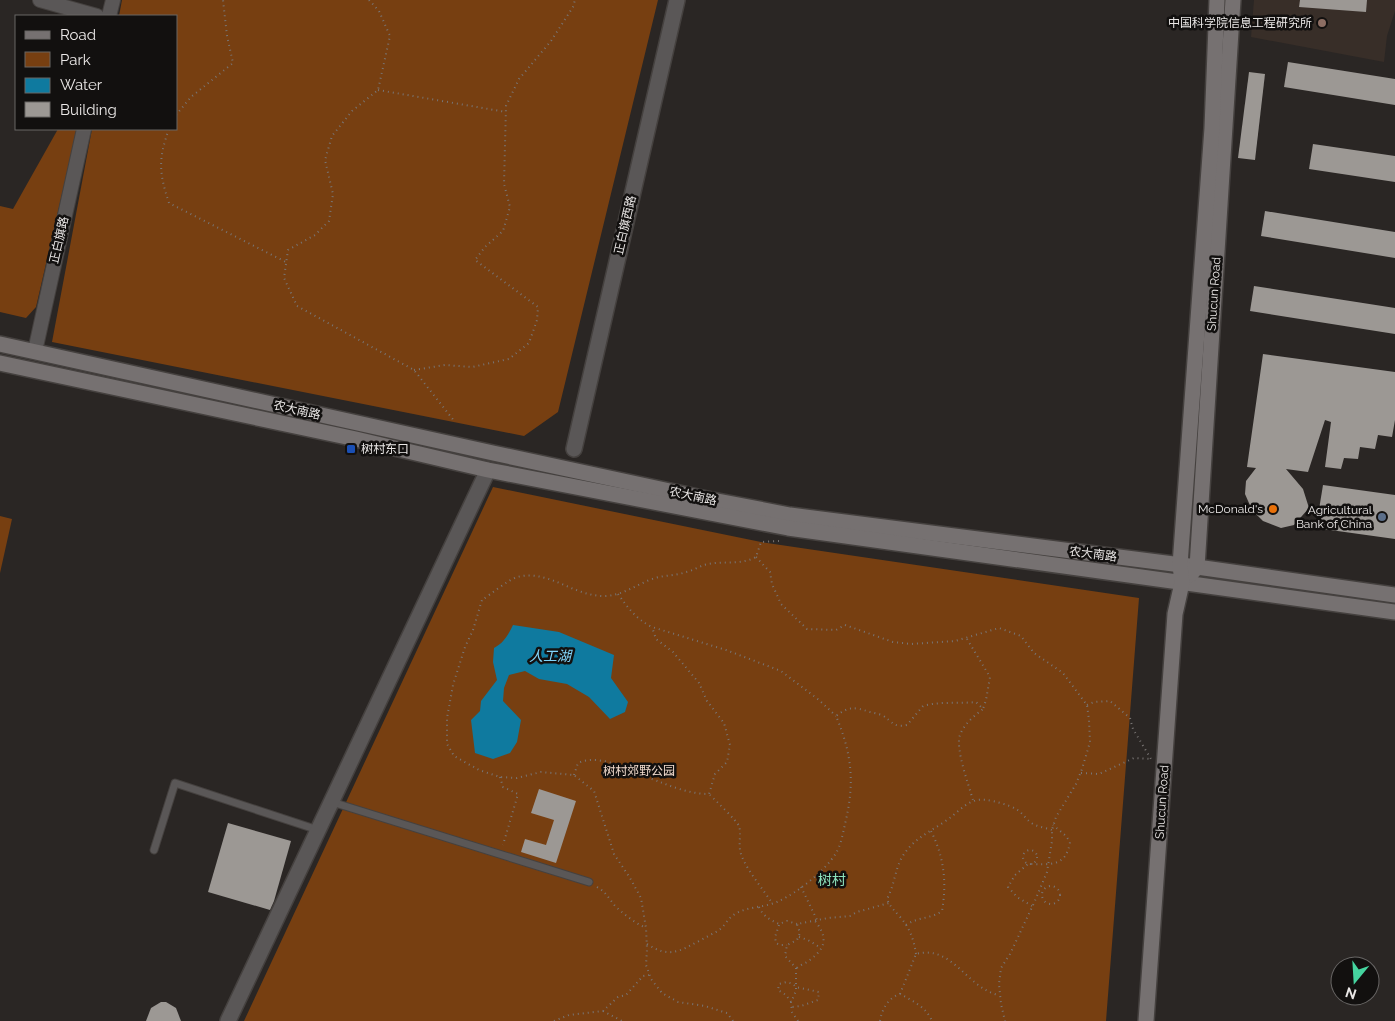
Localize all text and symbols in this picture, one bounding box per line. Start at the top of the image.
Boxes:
legend [15,15,178,130]
place label: 中国科学院信息工程研究所 [1168,16,1312,30]
marker: 中国科学院信息工程研究所 [1316,17,1328,29]
text: Road [60,26,96,44]
text: Park [60,51,91,69]
text: Water [60,76,103,94]
text: Building [60,101,117,119]
street label: 正白旗西路 [611,194,639,256]
street label: 正白旗路 [47,215,71,265]
street label: Shucun Road [1204,257,1224,331]
street label: 农大南路 [272,398,322,422]
place label: 树村东口 [361,442,409,456]
marker: 树村东口 [345,443,357,455]
street label: 农大南路 [668,484,718,508]
place label: McDonald's [1198,502,1263,516]
marker: McDonald's [1267,503,1279,515]
place label: Agricultural Bank of China [1296,503,1373,531]
marker: Agricultural Bank of China [1376,511,1388,523]
street label: 农大南路 [1068,544,1118,564]
water label: 人工湖 [529,648,573,664]
park label: 树村郊野公园 [603,764,675,778]
street label: Shucun Road [1152,765,1172,839]
district label: 树村 [818,872,846,888]
north arrow [1330,956,1380,1006]
text: N [1343,984,1359,1003]

